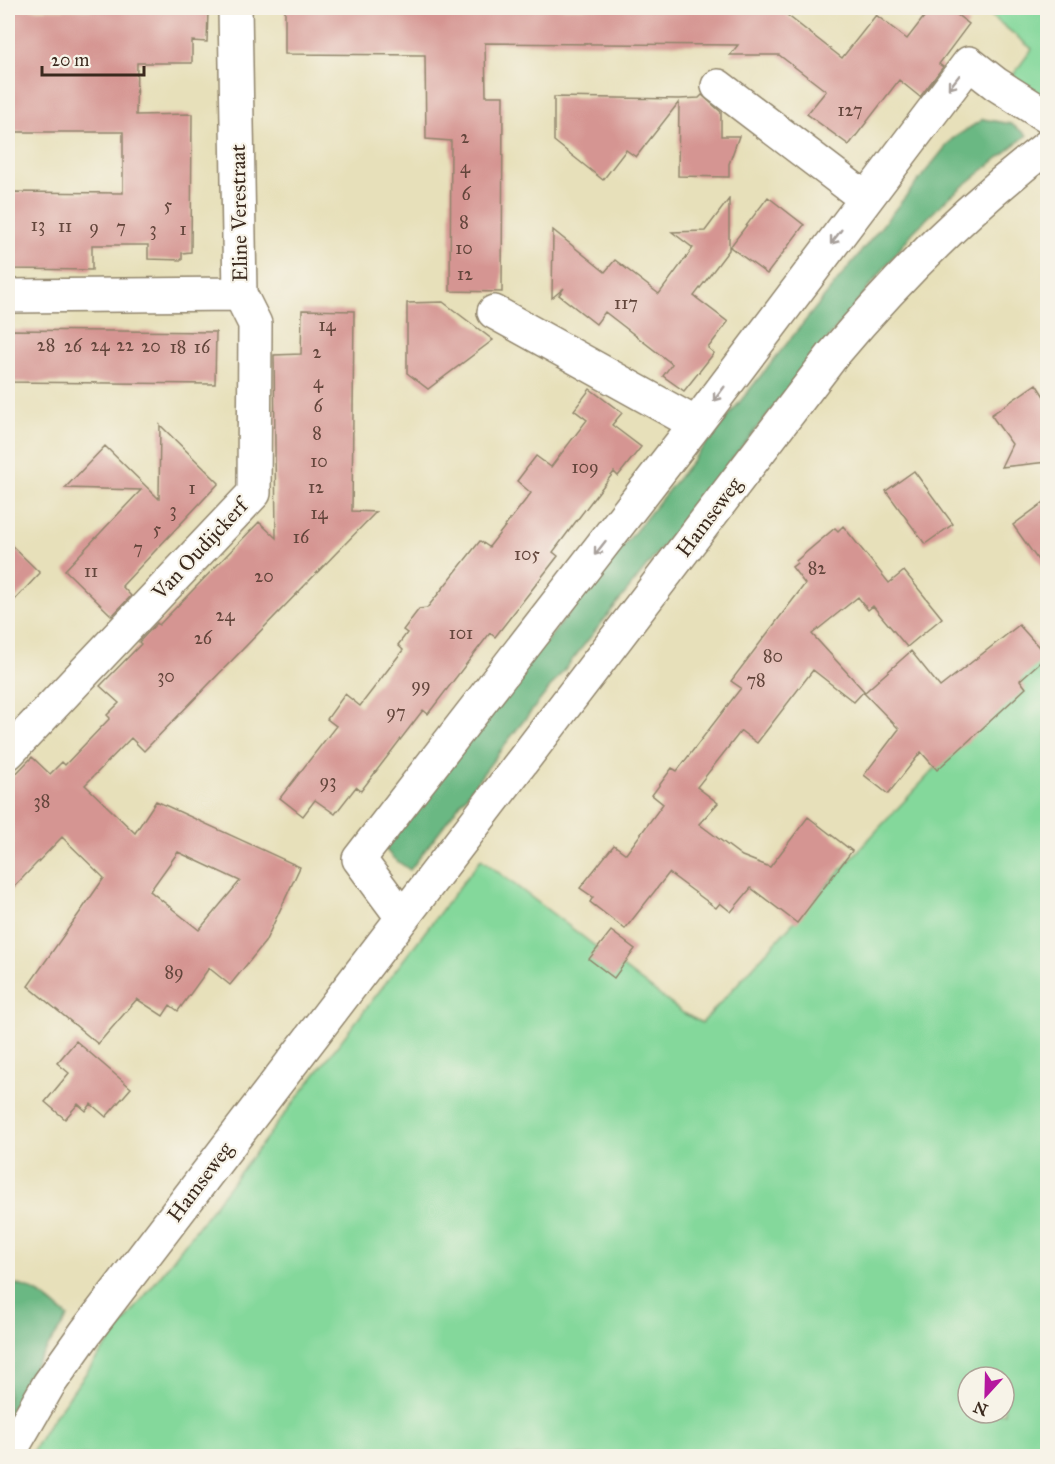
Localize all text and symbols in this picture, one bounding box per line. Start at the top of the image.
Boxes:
scale bar [42,39,144,77]
text: 20 m [51,49,89,71]
one-way arrow [948,74,960,90]
house number: 127 [837,99,863,121]
house number: 2 [461,126,470,148]
street label: Eline Verestraat [225,143,253,282]
house number: 4 [460,156,471,178]
house number: 6 [461,183,471,205]
house number: 5 [164,194,173,216]
house number: 8 [459,211,469,233]
house number: 13 [31,214,45,236]
house number: 11 [58,215,72,237]
house number: 9 [89,216,99,238]
house number: 7 [116,216,126,238]
house number: 3 [149,218,157,240]
house number: 1 [179,218,187,240]
one-way arrow [829,229,842,245]
house number: 10 [455,237,473,259]
house number: 12 [457,263,473,285]
house number: 117 [614,292,638,314]
house number: 14 [318,314,337,336]
house number: 28 [37,334,55,356]
house number: 24 [91,334,110,356]
house number: 22 [116,334,134,356]
house number: 26 [64,335,83,357]
house number: 20 [141,335,161,357]
house number: 18 [170,336,186,358]
house number: 16 [194,336,211,358]
house number: 2 [313,341,322,363]
house number: 4 [313,371,324,393]
one-way arrow [713,385,725,401]
house number: 6 [313,395,323,417]
house number: 8 [312,422,322,444]
house number: 10 [310,450,328,472]
house number: 109 [571,456,599,478]
street label: Hamseweg [671,472,748,562]
house number: 12 [308,476,324,498]
house number: 1 [188,477,196,499]
street label: Van Oudijckerf [146,491,255,606]
house number: 3 [169,499,177,521]
house number: 14 [310,502,329,524]
house number: 5 [153,518,162,540]
house number: 16 [293,526,310,548]
house number: 7 [133,537,143,559]
one-way arrow [594,540,607,556]
house number: 105 [514,543,541,565]
house number: 82 [808,557,826,579]
house number: 11 [84,560,98,582]
house number: 20 [254,565,274,587]
house number: 24 [216,604,235,626]
house number: 101 [449,622,473,644]
house number: 26 [194,627,213,649]
house number: 80 [763,645,783,667]
house number: 30 [157,665,175,687]
house number: 78 [746,669,766,691]
house number: 99 [411,674,431,696]
house number: 97 [386,701,406,723]
house number: 93 [320,770,336,792]
house number: 38 [34,790,50,812]
house number: 89 [164,961,184,983]
street label: Hamseweg [162,1137,239,1227]
north arrow [956,1365,1016,1425]
text: N [970,1397,990,1420]

